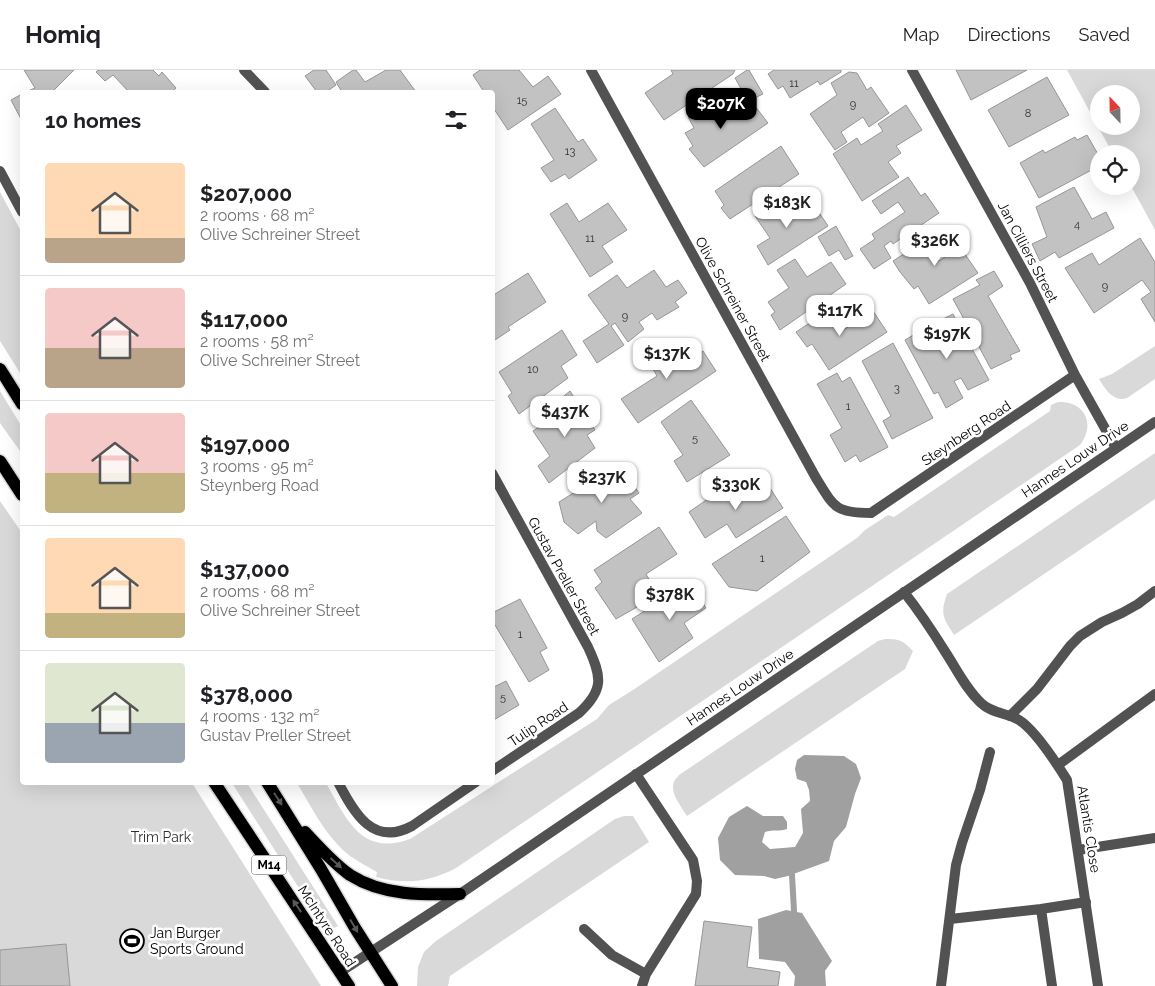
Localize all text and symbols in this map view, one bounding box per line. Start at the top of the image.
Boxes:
text: Homiq [25,20,101,49]
text: Map [903,24,939,45]
text: Directions [967,24,1051,45]
text: Saved [1079,24,1130,45]
house number: 11 [789,77,799,90]
north arrow [1090,85,1140,135]
map controls [1090,85,1140,195]
pin: $207K [686,88,756,130]
house number: 15 [517,94,527,107]
text: $207K [697,94,745,113]
house number: 9 [850,98,856,111]
icon: filters [442,106,470,134]
house number: 8 [1025,107,1031,120]
text: 10 homes [45,108,141,133]
house number: 13 [565,145,575,158]
button: locate [1090,145,1140,195]
text: $207,000 [200,181,292,206]
icon: home [85,183,145,243]
pin: $183K [752,186,822,229]
text: $183K [763,193,811,212]
street label: Jan Cilliers Street [995,199,1061,305]
text: 2 rooms · 68 m² [200,206,315,225]
house number: 4 [1074,218,1080,231]
pin: $326K [900,224,970,267]
text: Olive Schreiner Street [200,225,360,244]
text: $326K [911,231,959,250]
house number: 11 [585,232,595,245]
street label: Olive Schreiner Street [692,234,774,364]
house number: 9 [1102,280,1108,293]
pin: $117K [805,294,875,337]
text: $117K [817,301,863,320]
text: $117,000 [200,307,288,332]
icon: home [85,308,145,368]
house number: 9 [622,310,628,323]
pin: $197K [912,318,982,360]
text: $197K [923,324,971,343]
text: 2 rooms · 58 m² [200,332,314,351]
pin: $137K [632,338,702,380]
text: $137K [644,344,690,363]
text: Olive Schreiner Street [200,351,360,370]
house number: 10 [527,363,539,376]
house number: 3 [894,382,900,395]
pin: $437K [530,396,600,438]
street label: Steynberg Road [918,397,1014,469]
house number: 1 [846,400,851,413]
text: $437K [541,402,589,421]
street label: Hannes Louw Drive [1019,417,1131,501]
text: $197,000 [200,432,290,457]
house number: 5 [692,432,698,445]
icon: home [85,433,145,493]
text: 3 rooms · 95 m² [200,457,314,476]
pin: $237K [567,462,637,504]
text: $237K [578,468,626,487]
pin: $330K [701,468,771,511]
text: $330K [712,475,760,494]
text: Steynberg Road [200,476,319,495]
street label: Gustav Preller Street [525,514,603,638]
house number: 1 [760,552,765,565]
text: $137,000 [200,557,290,582]
icon: home [85,558,145,618]
pin: $378K [635,578,705,621]
text: 2 rooms · 68 m² [200,582,315,601]
text: $378K [646,585,694,604]
text: Olive Schreiner Street [200,601,360,620]
house number: 1 [518,628,523,641]
street label: Hannes Louw Drive [684,645,796,729]
text: $378,000 [200,682,293,707]
icon: home [85,683,145,743]
house number: 5 [500,691,506,704]
street label: Tulip Road [505,698,571,750]
text: 4 rooms · 132 m² [200,707,320,726]
text: Gustav Preller Street [200,726,351,745]
street label: Atlantis Close [1074,784,1104,874]
one-way arrow [273,793,283,806]
park label: Trim Park [131,829,192,845]
road number: M14 [252,856,286,874]
one-way arrow [329,857,341,869]
street label: McIntyre Road [295,882,359,970]
one-way arrow [292,900,302,913]
one-way arrow [349,919,358,932]
place label: Jan Burger Sports Ground [150,925,244,957]
sports icon: Jan Burger Sports Ground [119,928,145,954]

